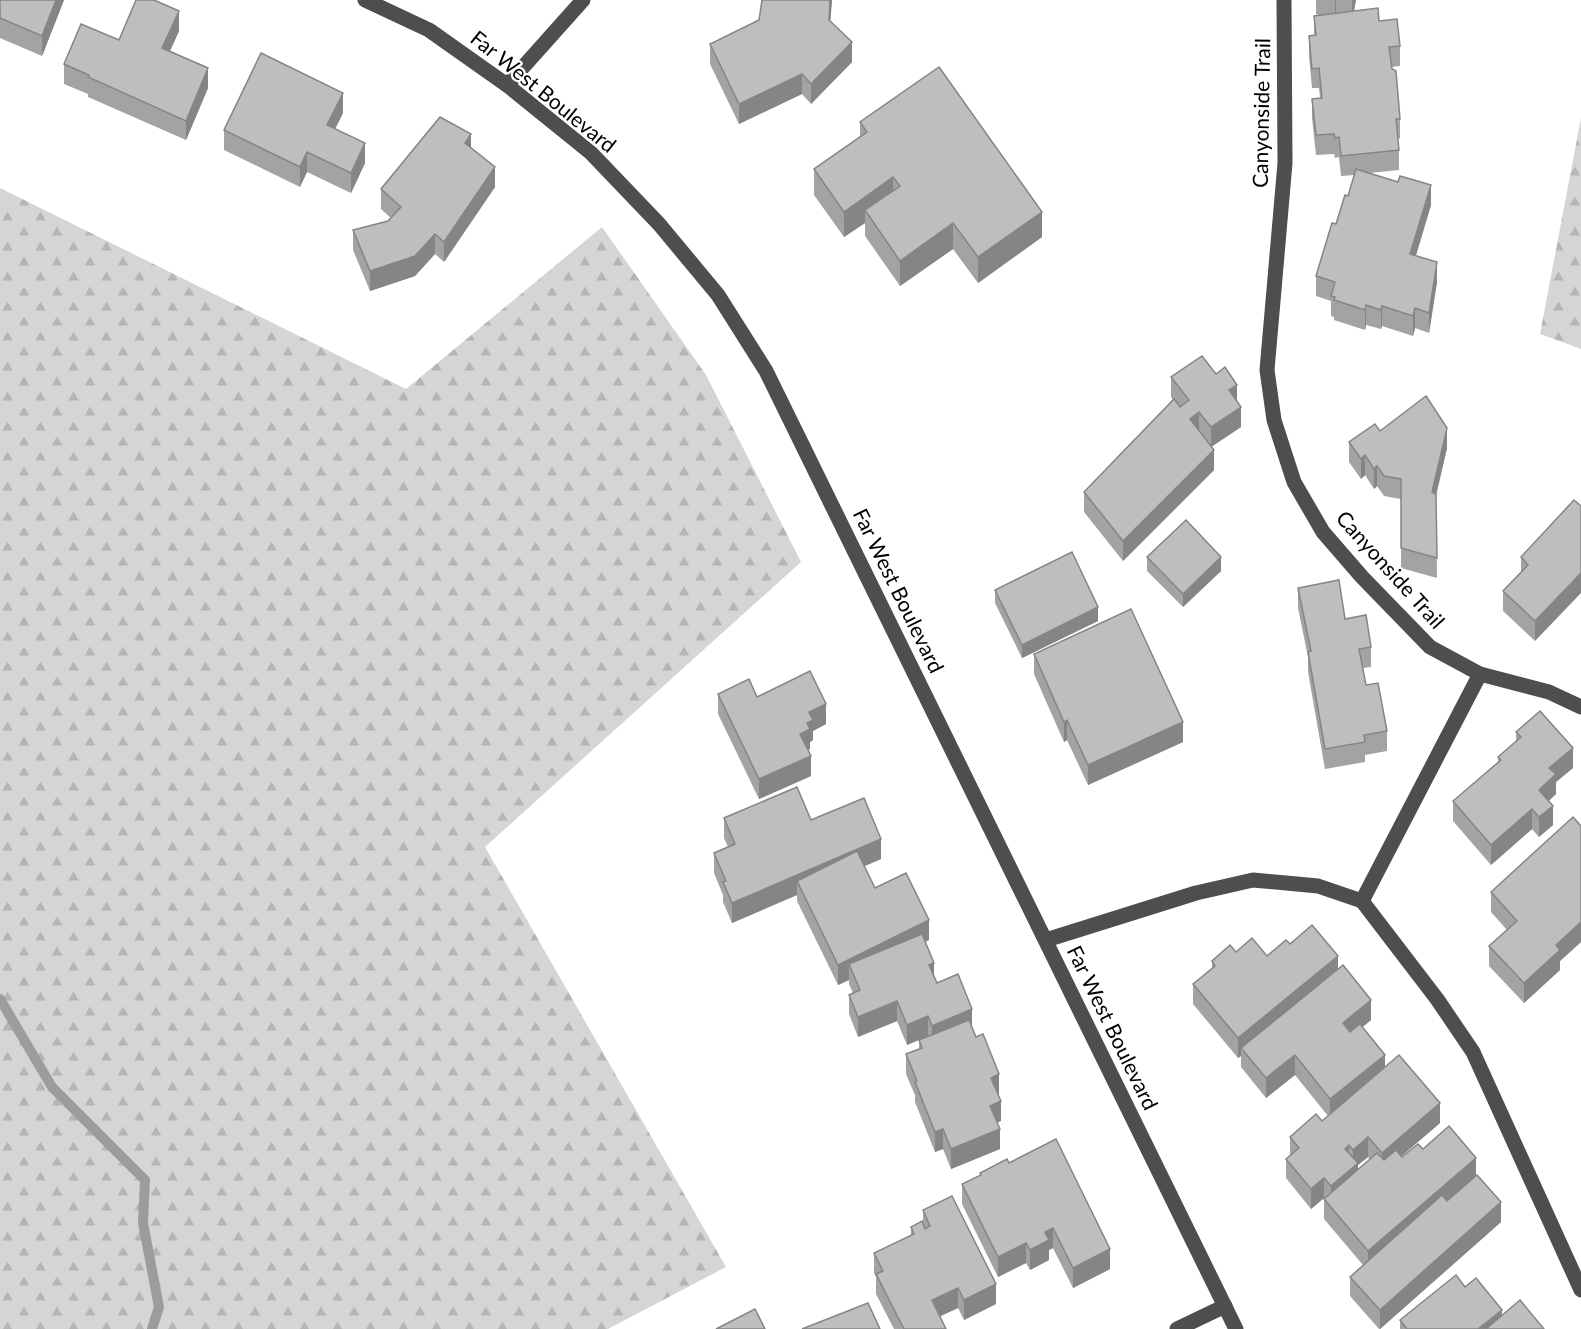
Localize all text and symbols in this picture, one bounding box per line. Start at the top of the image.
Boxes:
street label: Far West Boulevard [466,25,622,157]
street label: Canyonside Trail [1247,38,1274,188]
street label: Far West Boulevard [849,504,950,677]
street label: Canyonside Trail [1332,505,1451,633]
street label: Far West Boulevard [1063,941,1164,1114]

